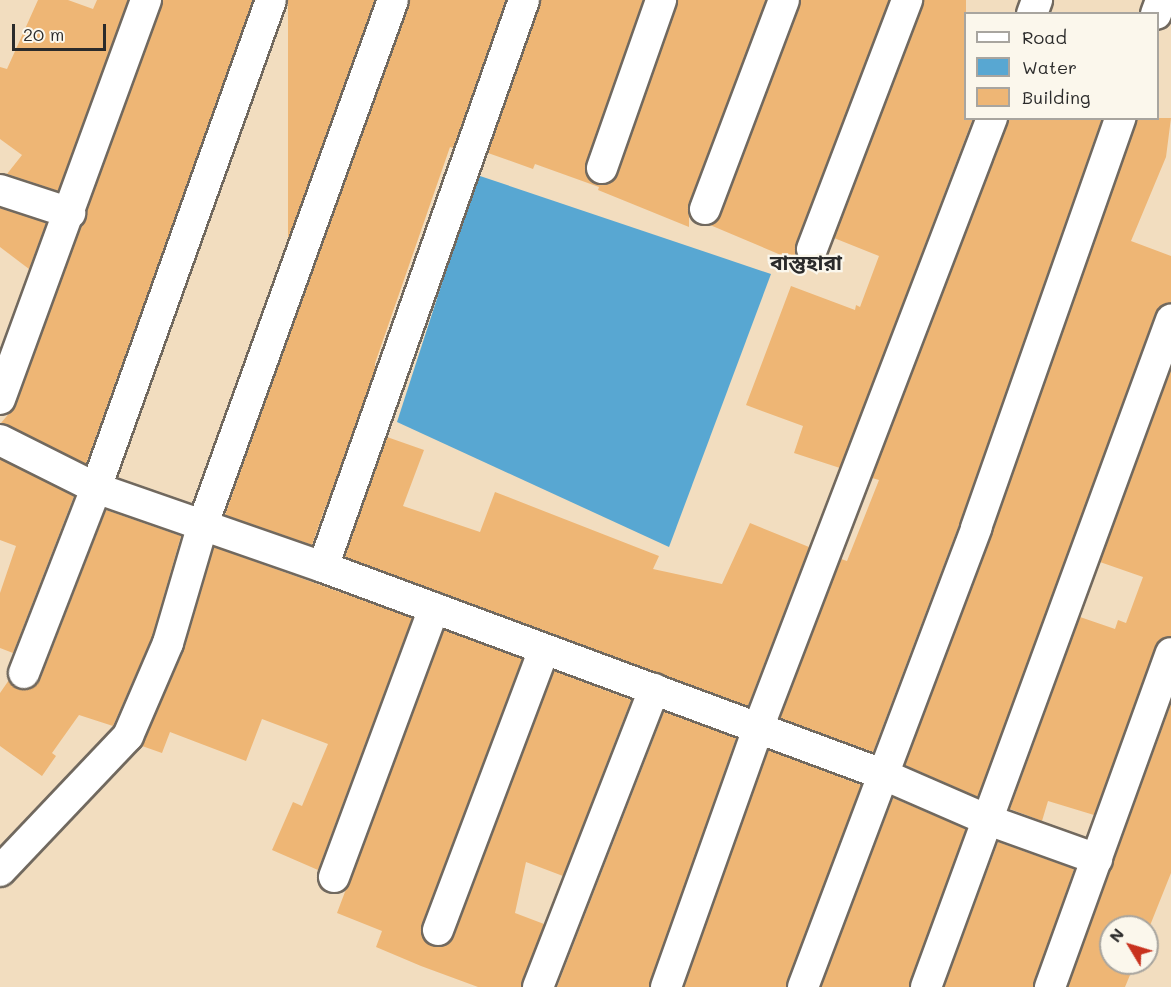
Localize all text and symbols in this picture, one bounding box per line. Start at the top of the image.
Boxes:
scale bar [15,12,110,50]
legend [964,12,1159,120]
text: 20 m [23,22,64,46]
text: Road [1022,25,1067,49]
text: Water [1022,55,1077,79]
text: Building [1022,85,1090,109]
district label: বাস্তুহারা [770,249,842,275]
north arrow [1099,915,1159,975]
text: N [1104,924,1128,946]

